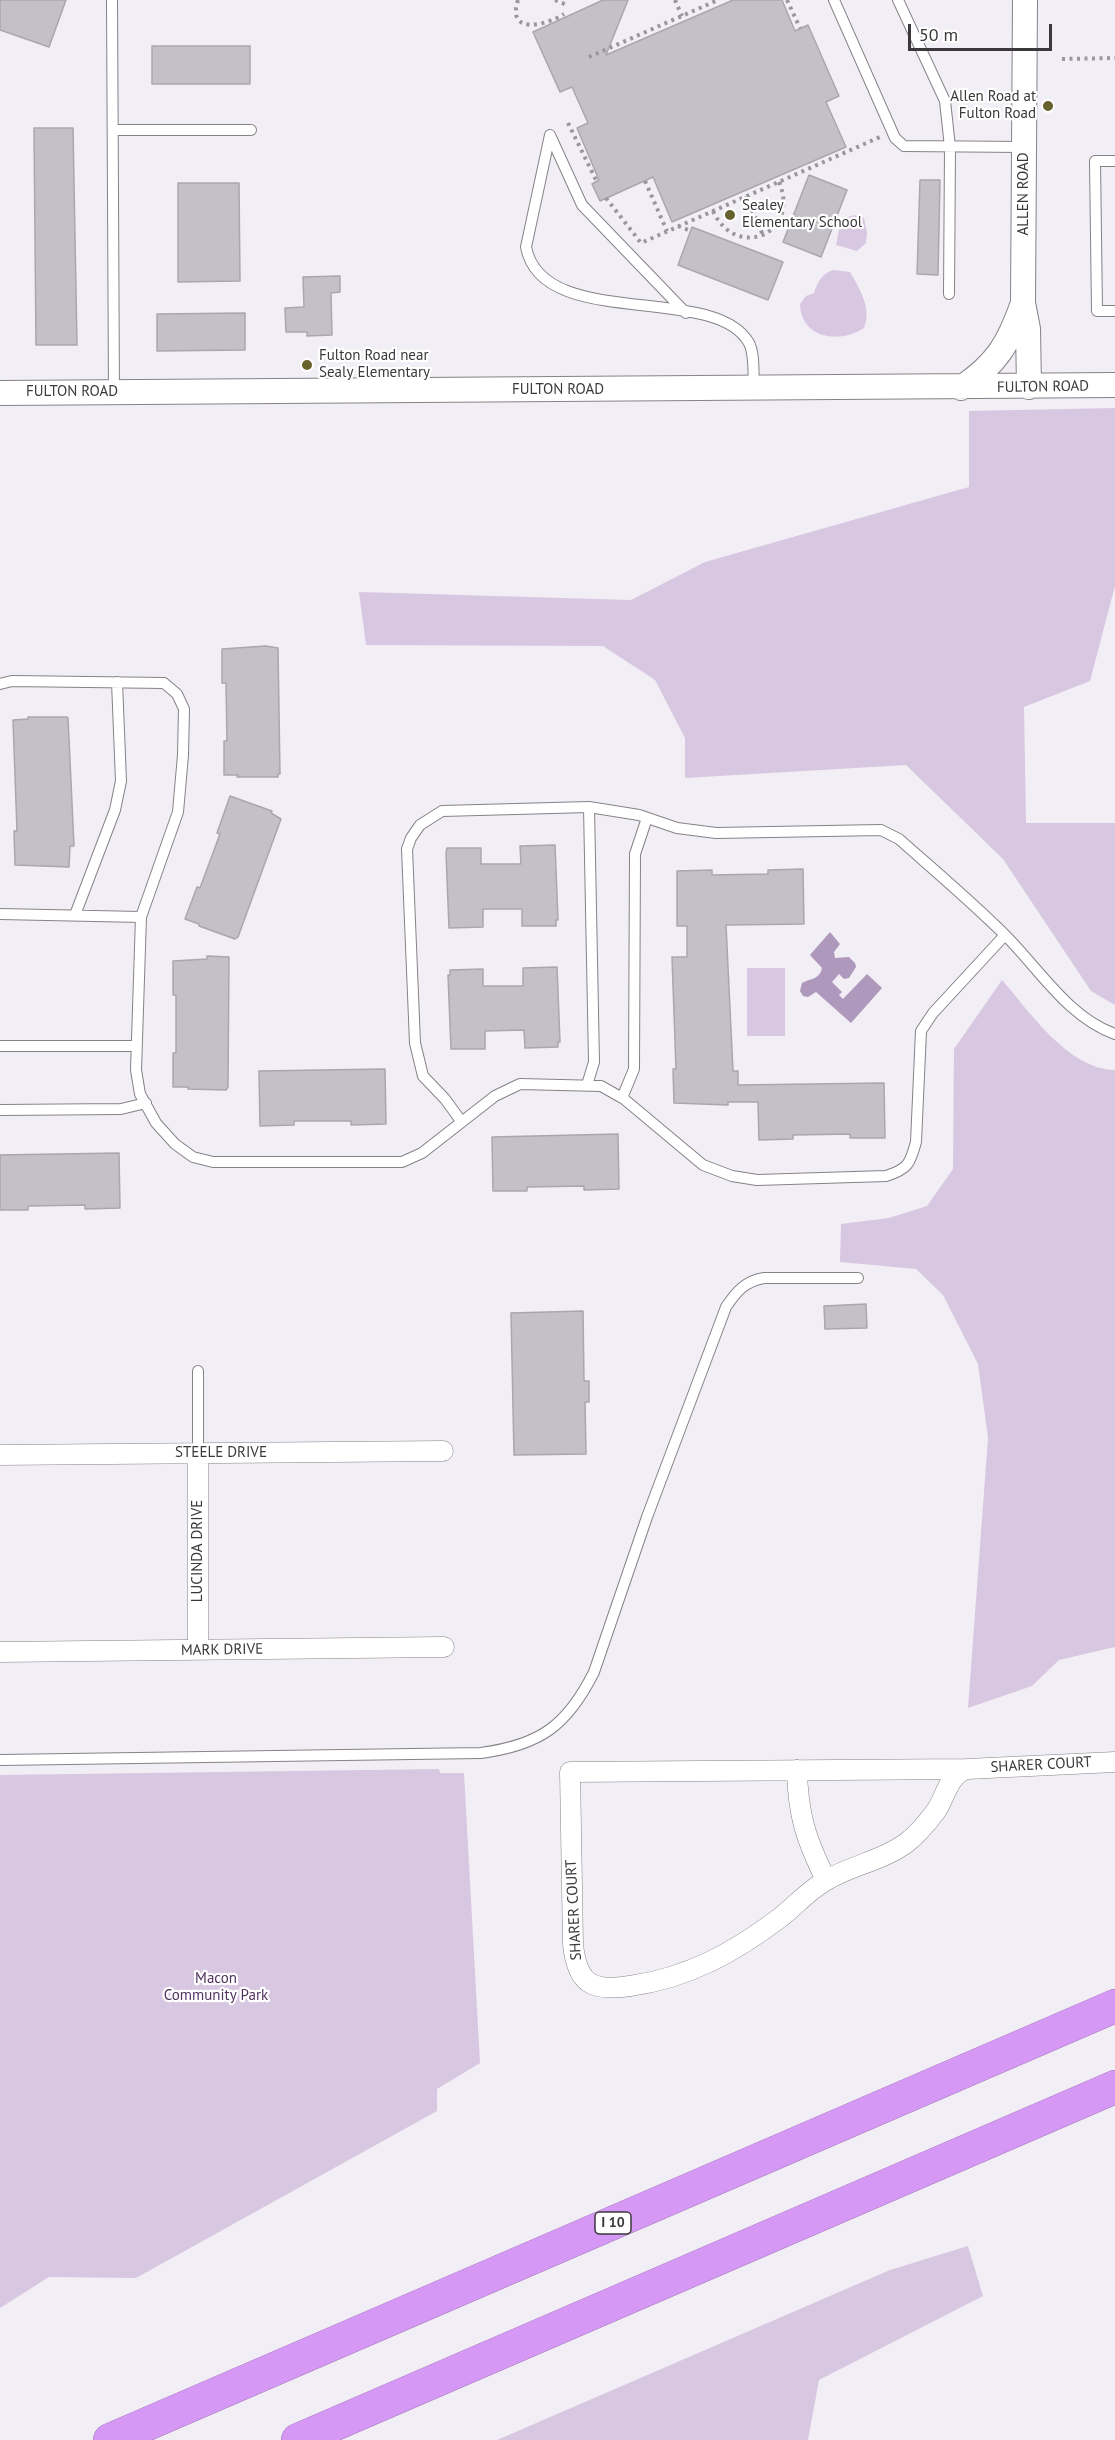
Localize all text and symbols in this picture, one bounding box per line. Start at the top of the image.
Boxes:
scale bar [911,12,1055,50]
text: 50 m [919,23,958,46]
place label: Allen Road at Fulton Road [950,88,1036,123]
marker: Allen Road at Fulton Road [1041,99,1055,113]
street label: ALLEN ROAD [1015,152,1033,236]
place label: Sealey Elementary School [742,197,862,232]
marker: Sealey Elementary School [723,208,737,222]
place label: Fulton Road near Sealy Elementary [319,347,430,382]
marker: Fulton Road near Sealy Elementary [300,358,314,372]
street label: FULTON ROAD [997,377,1089,397]
street label: FULTON ROAD [512,381,604,399]
street label: FULTON ROAD [26,383,118,401]
street label: STEELE DRIVE [175,1444,267,1462]
street label: LUCINDA DRIVE [189,1500,207,1602]
street label: MARK DRIVE [181,1640,263,1660]
street label: SHARER COURT [990,1753,1092,1777]
street label: SHARER COURT [562,1859,586,1961]
park label: Macon Community Park [164,1970,268,2005]
road number: I 10 [595,2212,631,2234]

